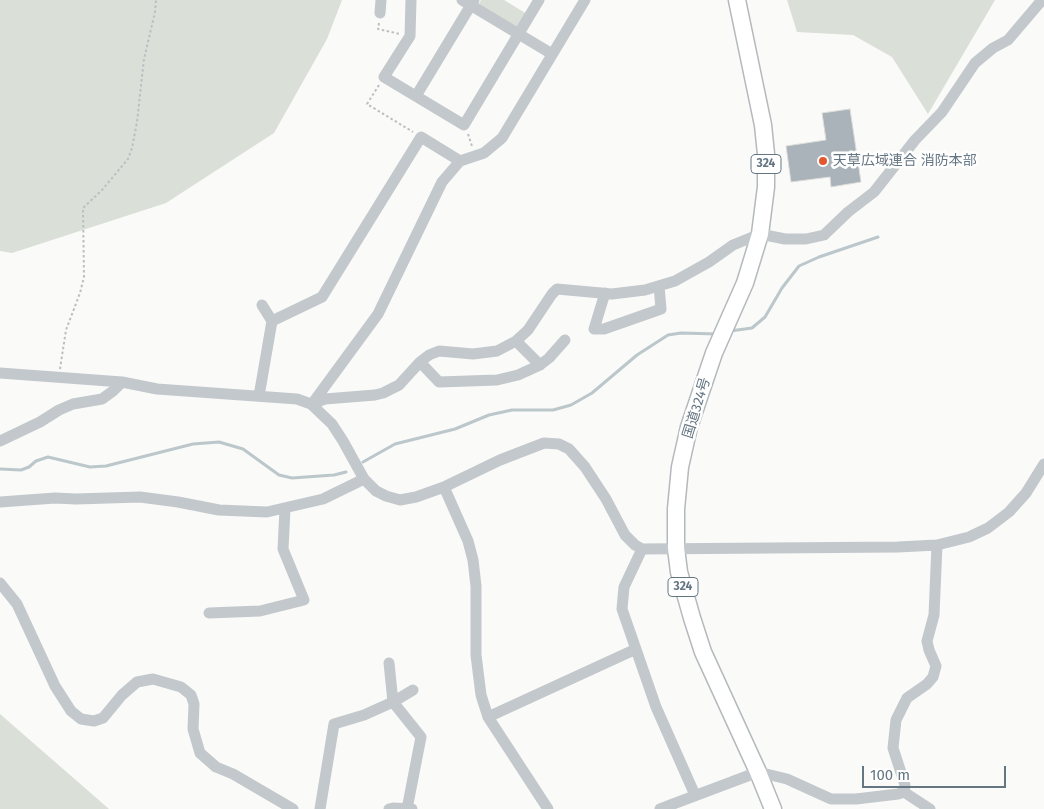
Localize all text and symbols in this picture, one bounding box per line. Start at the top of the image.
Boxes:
place label: 天草広域連合 消防本部 [833,153,977,169]
road number: 324 [751,154,781,173]
marker: 天草広域連合 消防本部 [817,155,829,167]
street label: 国道324号 [680,375,714,441]
road number: 324 [668,578,698,596]
scale bar [864,756,1008,788]
text: 100 m [870,766,910,784]

